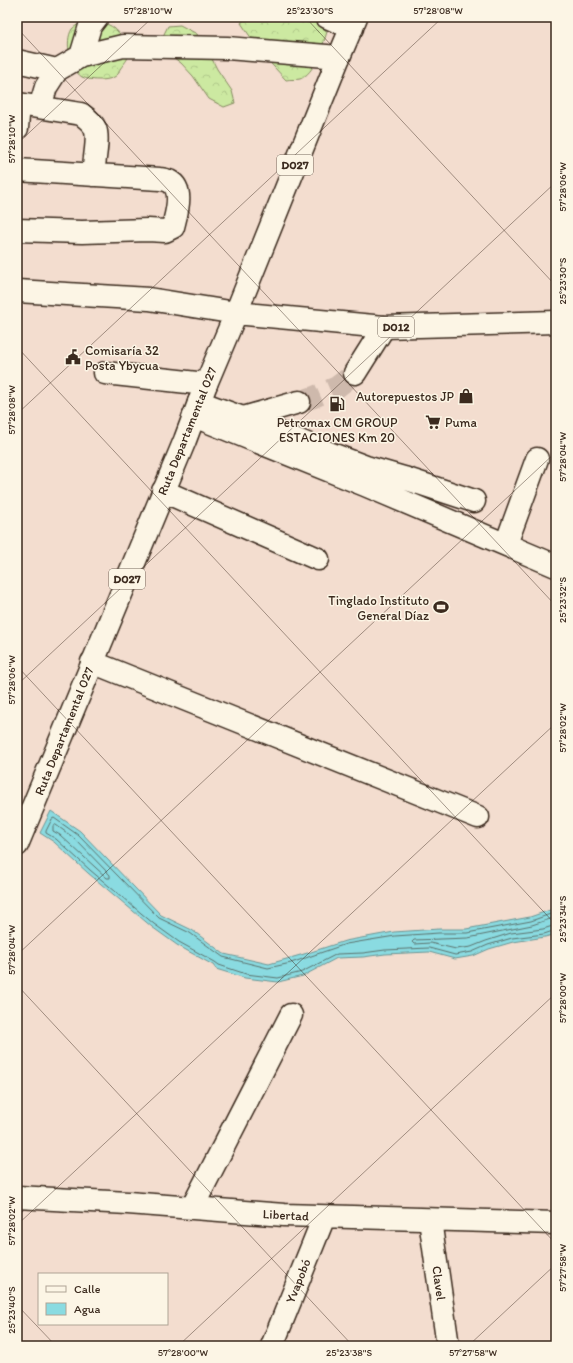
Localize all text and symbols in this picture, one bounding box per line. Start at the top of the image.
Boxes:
text: 57°28'10"W [124,4,173,17]
text: 25°23'30"S [287,4,334,17]
text: 57°28'08"W [413,4,463,17]
text: 57°28'10"W [5,114,18,163]
road number: D027 [277,155,313,175]
text: 57°28'06"W [556,162,569,212]
text: 25°23'30"S [556,257,569,304]
road number: D012 [378,317,414,337]
place label: Comisaría 32 Posta Ybycua [85,343,159,373]
public building icon: Comisaría 32 Posta Ybycua [64,348,82,366]
street label: Ruta Departamental 027 [154,364,220,497]
text: 57°28'08"W [5,385,18,435]
shop icon: Autorepuestos JP [457,387,475,405]
place label: Autorepuestos JP [356,389,455,404]
fuel station icon: Petromax CM GROUP ESTACIONES Km 20 [328,395,346,413]
supermarket icon: Puma [424,413,442,431]
place label: Petromax CM GROUP ESTACIONES Km 20 [277,415,398,445]
place label: Puma [445,415,478,430]
text: 57°28'04"W [556,431,569,482]
road number: D027 [109,569,145,589]
text: 25°23'32"S [556,577,569,623]
place label: Tinglado Instituto General Díaz [328,593,429,623]
sports icon: Tinglado Instituto General Díaz [432,598,450,616]
text: 57°28'06"W [5,655,18,705]
street label: Ruta Departamental 027 [31,664,97,797]
text: 57°28'02"W [556,703,569,753]
text: 25°23'34"S [556,895,569,942]
text: 57°28'04"W [5,924,18,975]
text: 57°28'00"W [556,972,569,1023]
text: 57°28'02"W [5,1196,18,1246]
street label: Libertad [262,1206,310,1224]
text: 57°27'58"W [556,1243,569,1292]
street label: Yvapobó [282,1256,314,1305]
street label: Clavel [429,1265,449,1302]
legend [38,1273,168,1325]
text: Calle [74,1282,101,1296]
text: 25°23'40"S [5,1286,18,1334]
text: Agua [74,1302,100,1316]
text: 57°28'00"W [158,1346,209,1359]
text: 25°23'38"S [326,1346,372,1359]
text: 57°27'58"W [449,1346,498,1359]

